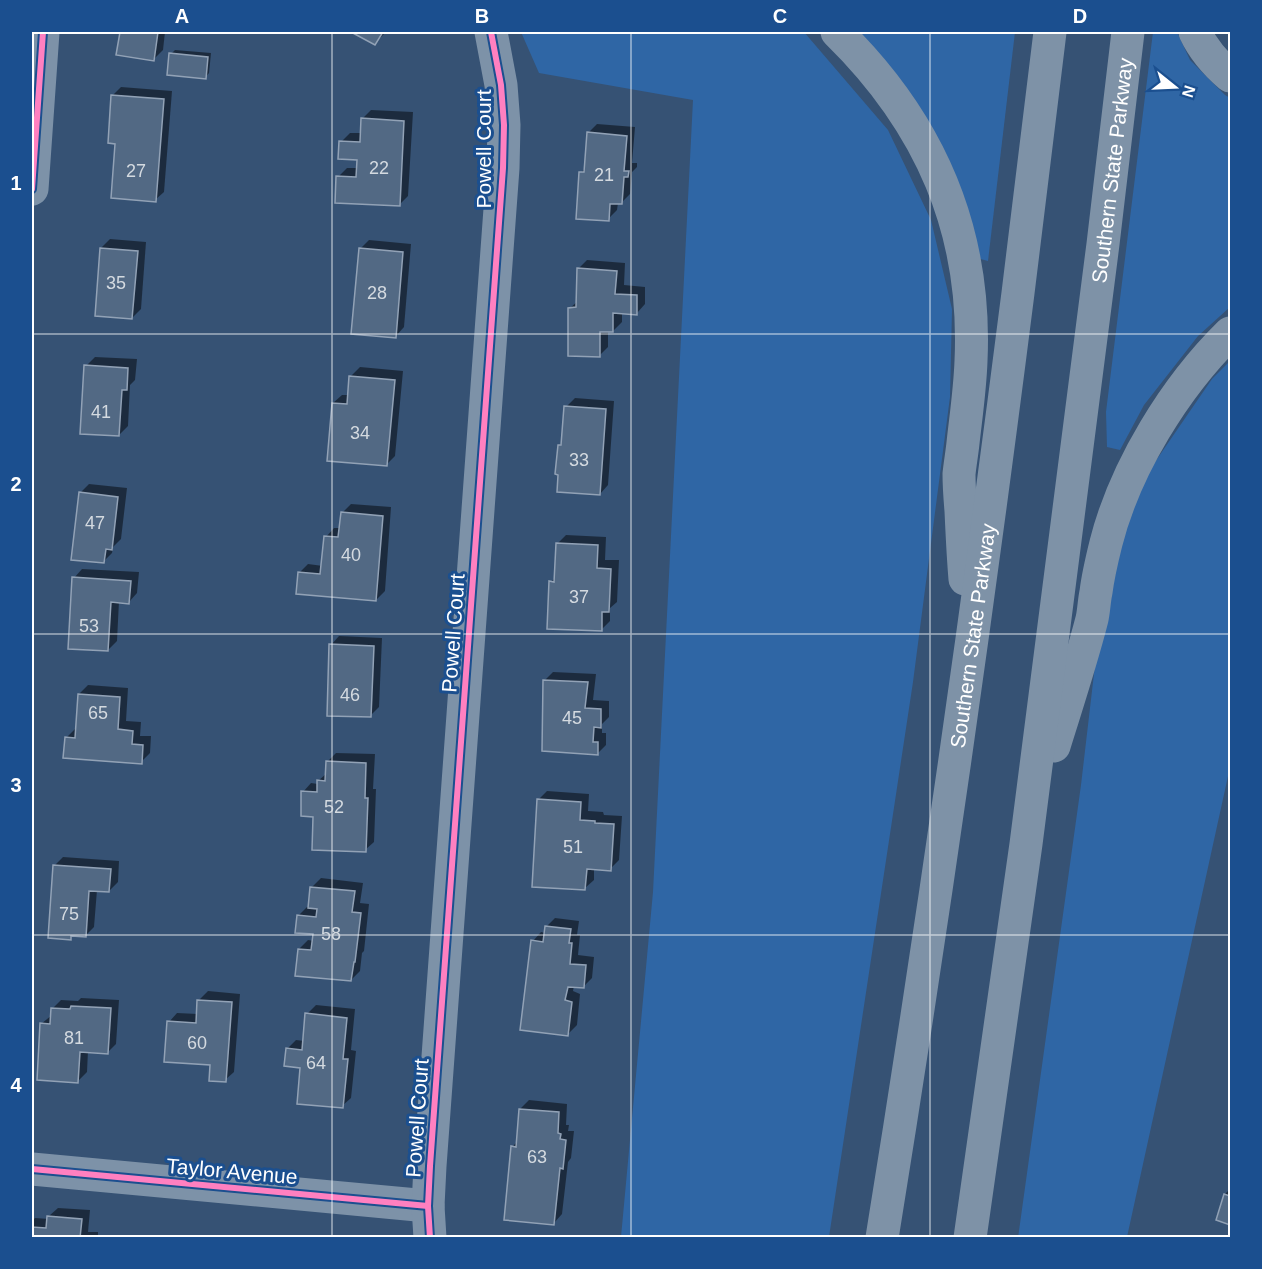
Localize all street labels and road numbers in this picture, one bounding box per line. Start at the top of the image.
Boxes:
street label: Southern State Parkway [1087,56,1136,284]
street label: Powell Court [472,89,495,209]
street label: Southern State Parkway [945,521,999,750]
street label: Powell Court [437,573,469,693]
street label: Powell Court [401,1058,433,1178]
street label: Taylor Avenue [165,1154,299,1188]

